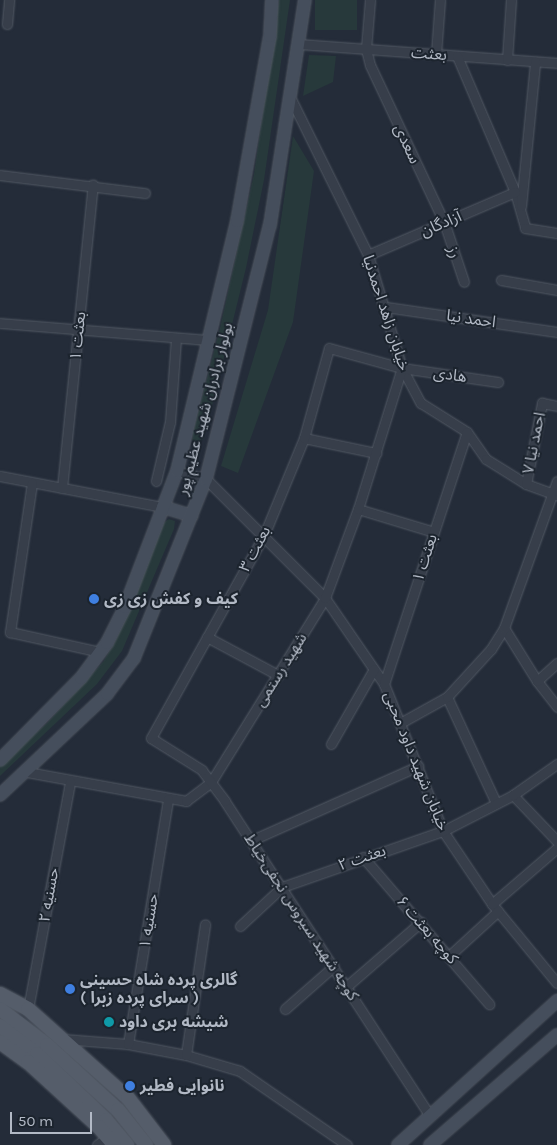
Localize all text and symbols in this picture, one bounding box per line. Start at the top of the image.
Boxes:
street label: بعثت [410,43,448,65]
street label: سعدی [390,121,424,167]
street label: آزادگان [418,207,464,241]
street label: رز [443,243,465,261]
street label: خیابان زاهد احمدنیا [358,253,414,373]
street label: احمد نیا [445,306,497,332]
street label: بعثت ۱ [66,311,90,361]
street label: بولوار برادران شهید عظیم‌ پور [173,321,237,497]
street label: هادی [432,363,468,387]
street label: احمد نیا ۷ [519,410,549,476]
street label: بعثت ۳ [235,523,275,575]
street label: بعثت ۱ [408,532,442,584]
place label: کیف و کفش زی زی [104,589,238,609]
marker: کیف و کفش زی زی [88,593,100,605]
street label: شهید رستمی [251,629,311,711]
street label: خیابان شهید داود محبی [379,689,453,833]
street label: کوچه شهید سیروس نجفی‌خیاط [240,830,362,1004]
street label: بعثت ۲ [336,841,388,875]
street label: حسنیه ۲ [35,866,63,924]
street label: حسنیه ۱ [135,892,163,950]
street label: کوچه بعثت ۶ [392,892,462,968]
place label: گالری پرده شاه حسینی ( سرای پرده زبرا ) [80,970,238,1008]
marker: گالری پرده شاه حسینی ( سرای پرده زبرا ) [64,983,76,995]
place label: شیشه بری داود [119,1012,228,1032]
marker: شیشه بری داود [103,1016,115,1028]
place label: نانوایی فطیر [140,1076,225,1096]
marker: نانوایی فطیر [124,1080,136,1092]
scale bar [12,1102,95,1134]
text: 50 m [18,1112,53,1130]

